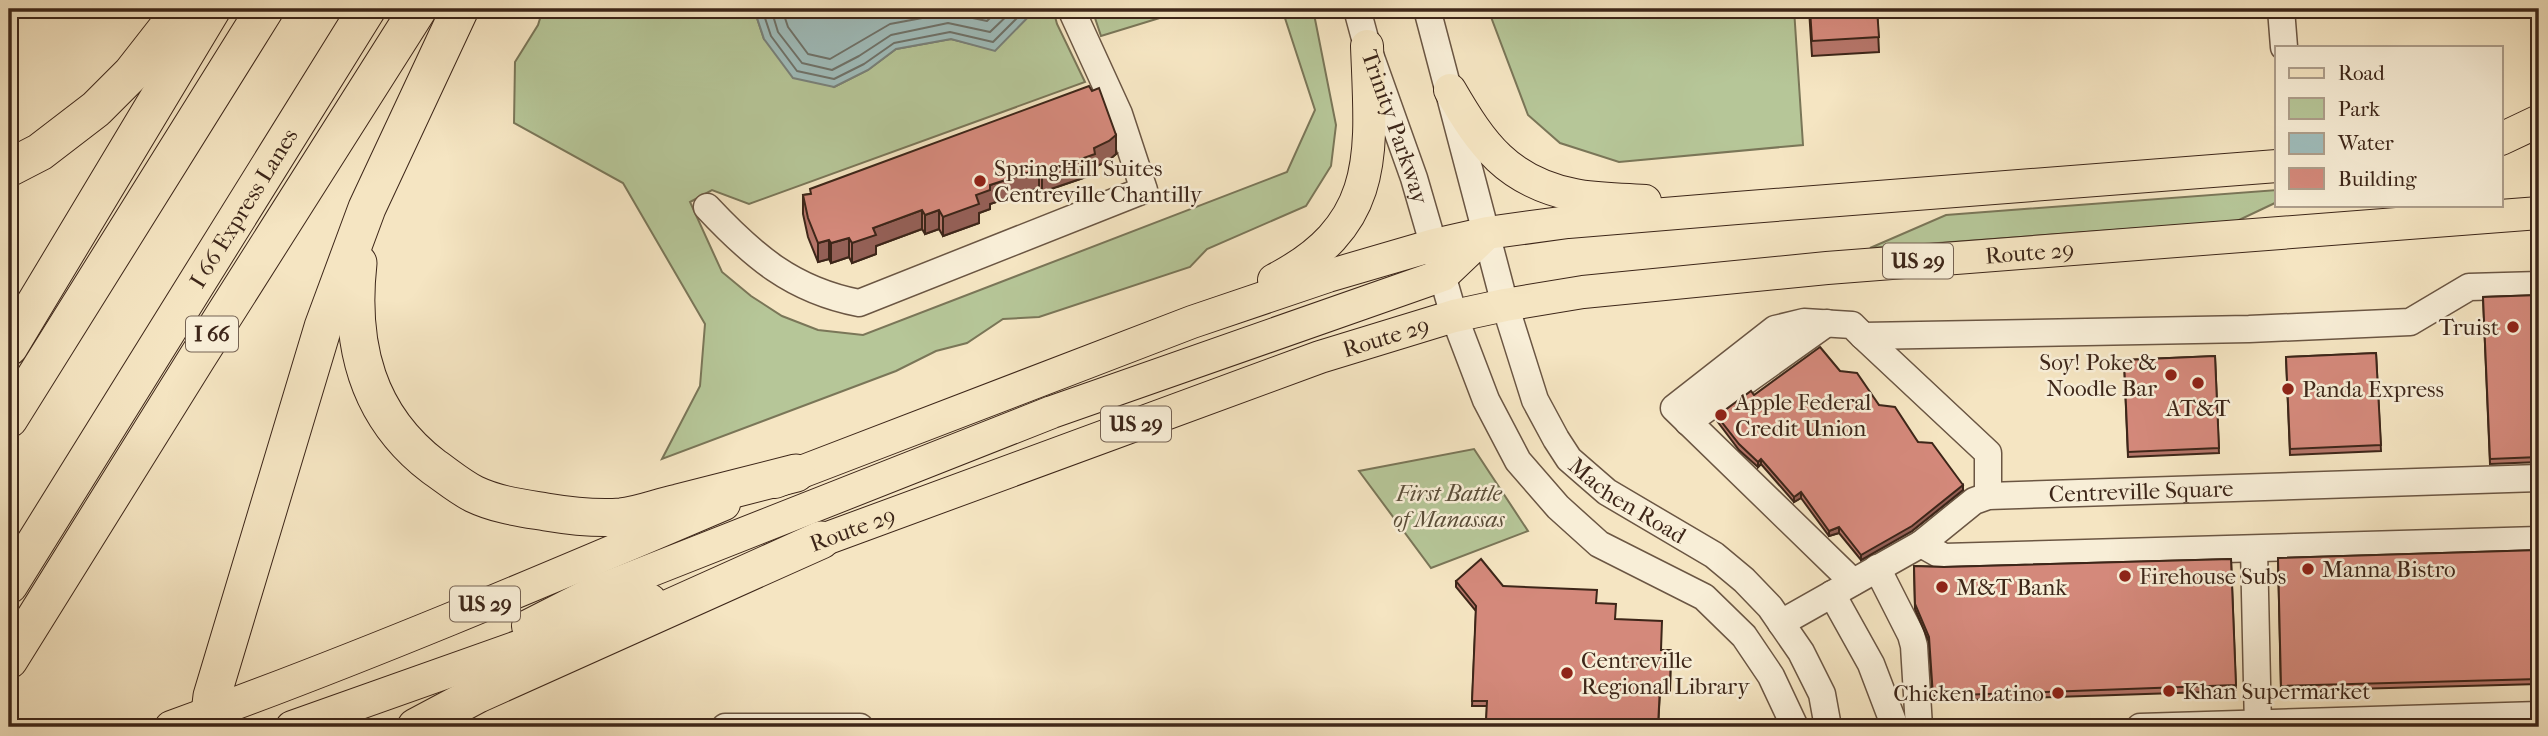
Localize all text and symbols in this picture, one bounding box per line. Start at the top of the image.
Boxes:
street label: Trinity Parkway [1356,46,1434,208]
legend [2275,46,2502,206]
text: Road [2338,61,2385,85]
text: Park [2338,97,2380,121]
street label: I 66 Express Lanes [184,123,303,293]
text: Water [2337,131,2394,155]
place label: SpringHill Suites Centreville Chantilly [994,155,1203,208]
text: Building [2338,167,2417,191]
marker: SpringHill Suites Centreville Chantilly [972,173,988,189]
street label: Route 29 [1984,235,2075,269]
road number: US 29 [1883,244,1953,278]
street label: Route 29 [1339,311,1432,363]
place label: Truist [2439,314,2499,341]
road number: I 66 [186,316,238,352]
marker: Truist [2505,319,2521,335]
place label: Soy! Poke & Noodle Bar [2039,349,2157,402]
marker: Soy! Poke & Noodle Bar [2163,367,2179,383]
marker: AT&T [2190,375,2206,391]
place label: Panda Express [2302,376,2444,403]
marker: Panda Express [2280,381,2296,397]
place label: Apple Federal Credit Union [1734,389,1872,442]
place label: AT&T [2165,395,2231,422]
road number: US 29 [1101,406,1171,442]
marker: Apple Federal Credit Union [1713,407,1729,423]
street label: Machen Road [1563,452,1691,549]
street label: Centreville Square [2048,474,2234,508]
park label: First Battle of Manassas [1393,480,1506,533]
street label: Route 29 [806,501,899,557]
place label: Manna Bistro [2322,556,2456,583]
marker: Manna Bistro [2300,561,2316,577]
place label: Firehouse Subs [2139,563,2286,590]
marker: Firehouse Subs [2117,568,2133,584]
place label: M&T Bank [1956,574,2068,601]
marker: M&T Bank [1934,579,1950,595]
road number: US 29 [450,586,520,622]
place label: Centreville Regional Library [1581,647,1750,700]
marker: Centreville Regional Library [1559,665,1575,681]
place label: Khan Supermarket [2183,678,2370,705]
place label: Chicken Latino [1893,680,2044,707]
marker: Khan Supermarket [2161,683,2177,699]
marker: Chicken Latino [2050,685,2066,701]

